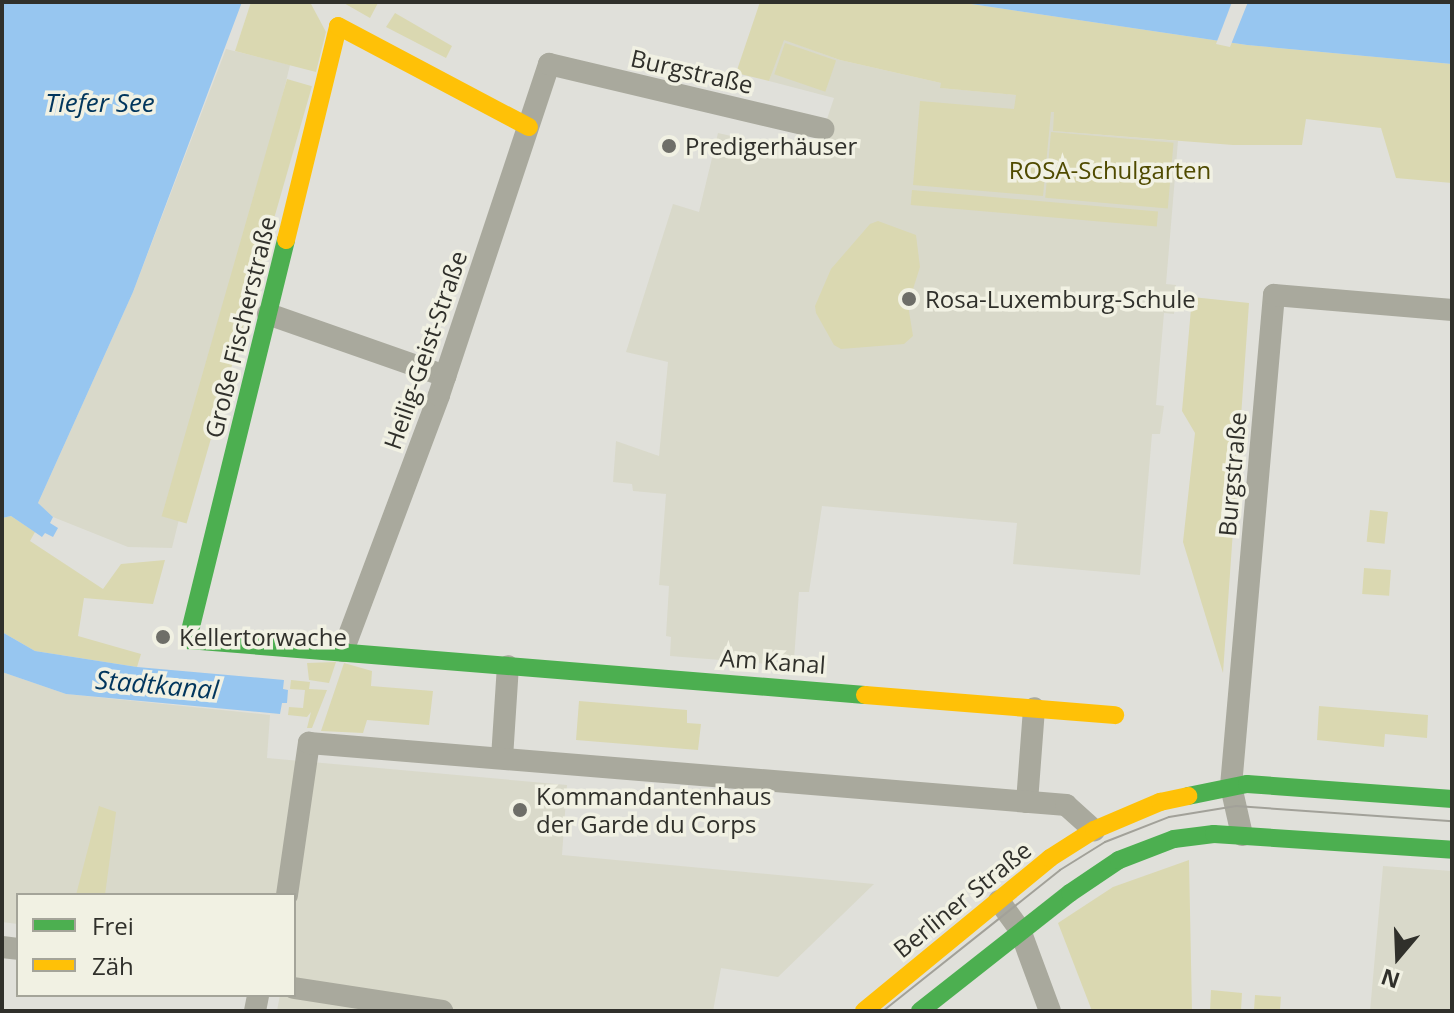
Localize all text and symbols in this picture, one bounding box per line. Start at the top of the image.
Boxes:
street label: Burgstraße [628,43,756,99]
water label: Tiefer See [45,87,155,119]
place label: Predigerhäuser [685,132,857,160]
marker: Predigerhäuser [660,137,678,155]
park label: ROSA-Schulgarten [1009,156,1211,184]
street label: Große Fischerstraße [199,213,281,441]
street label: Heilig-Geist-Straße [378,247,472,453]
place label: Rosa-Luxemburg-Schule [925,285,1196,313]
marker: Rosa-Luxemburg-Schule [900,290,918,308]
street label: Burgstraße [1212,411,1252,537]
place label: Kellertorwache [179,623,347,651]
marker: Kellertorwache [154,628,172,646]
street label: Am Kanal [719,643,827,679]
water label: Stadtkanal [94,664,220,706]
place label: Kommandantenhaus der Garde du Corps [536,782,771,838]
marker: Kommandantenhaus der Garde du Corps [511,801,529,819]
street label: Berliner Straße [887,835,1037,963]
legend [16,893,296,997]
text: Frei [92,909,134,942]
north arrow [1358,917,1438,997]
text: Zäh [92,949,134,982]
text: N [1377,963,1404,997]

